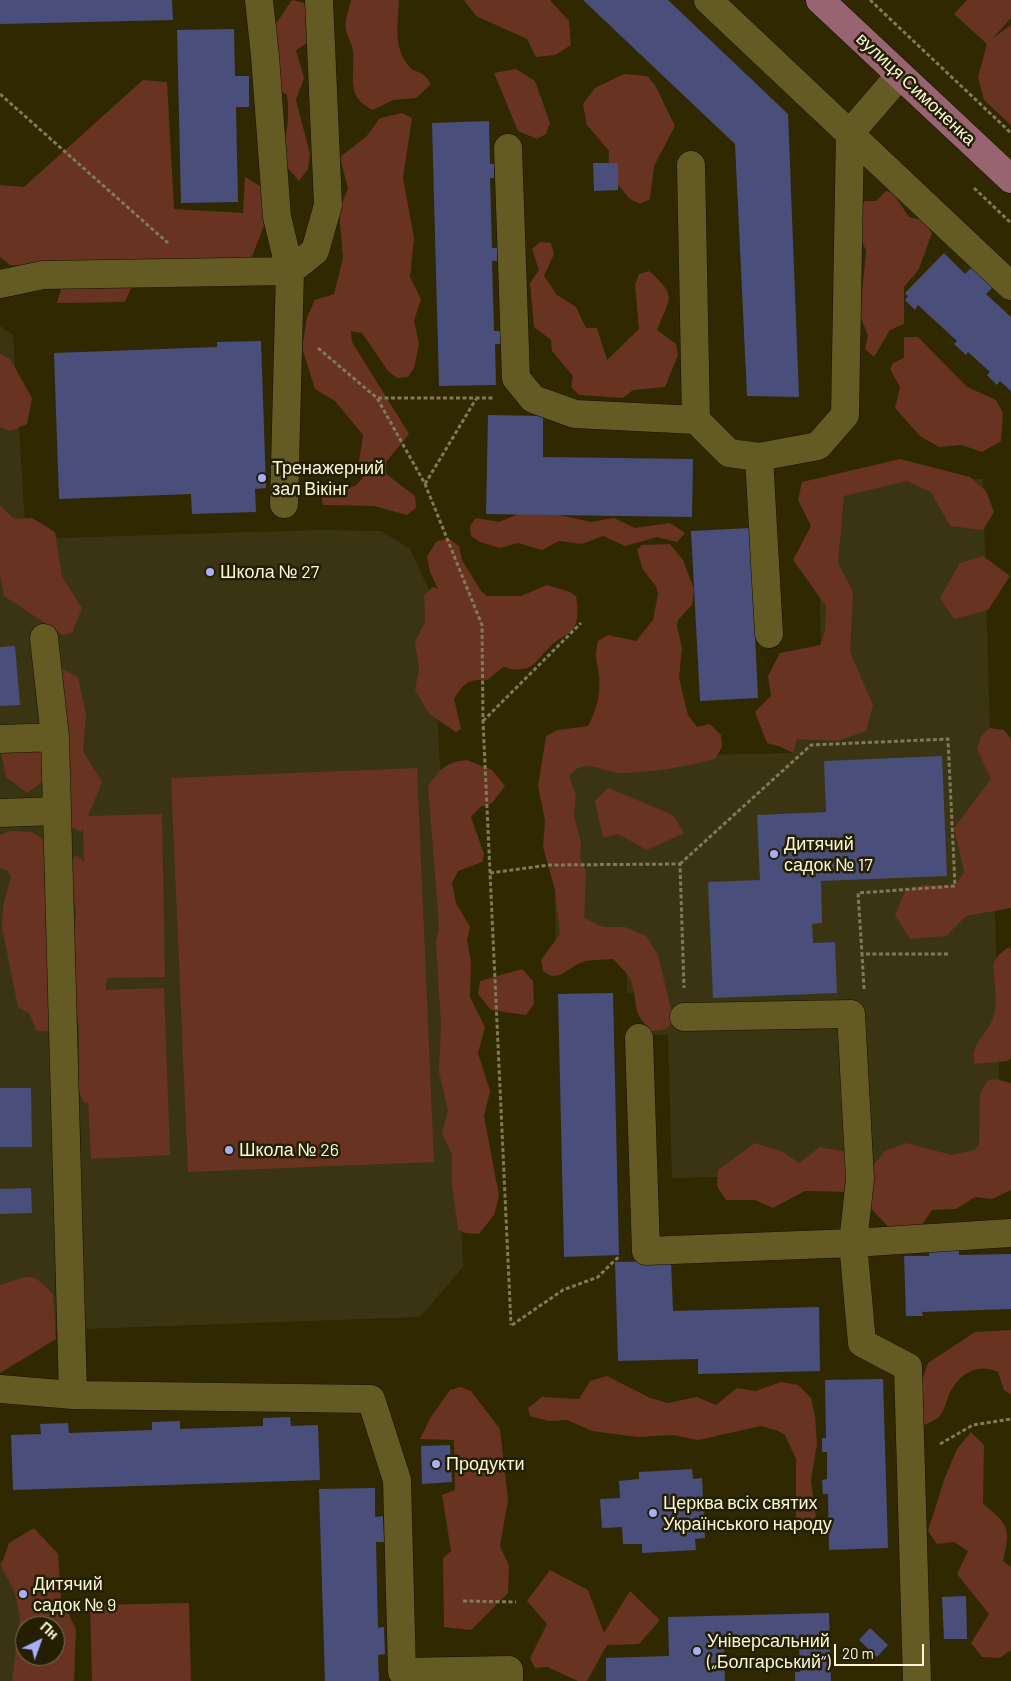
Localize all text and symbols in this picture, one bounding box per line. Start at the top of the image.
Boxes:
street label: вулиця Симоненка [852,28,980,150]
place label: Тренажерний зал Вікінг [272,457,384,499]
marker: Тренажерний зал Вікінг [256,472,268,484]
place label: Школа № 27 [220,561,319,583]
marker: Школа № 27 [204,566,216,578]
place label: Дитячий садок № 17 [784,833,873,876]
marker: Дитячий садок № 17 [768,848,780,860]
place label: Школа № 26 [239,1139,339,1161]
marker: Школа № 26 [223,1144,235,1156]
place label: Продукти [446,1453,524,1475]
marker: Продукти [430,1458,442,1470]
place label: Церква всіх святих Українського народу [663,1492,832,1535]
marker: Церква всіх святих Українського народу [647,1507,659,1519]
place label: Дитячий садок № 9 [33,1573,116,1616]
marker: Дитячий садок № 9 [17,1588,29,1600]
north arrow [15,1616,65,1666]
text: Пн [37,1618,62,1643]
place label: Універсальний („Болгарський“) [707,1630,831,1672]
scale bar [836,1634,926,1666]
text: 20 m [842,1644,874,1662]
marker: Універсальний („Болгарський“) [691,1645,703,1657]

